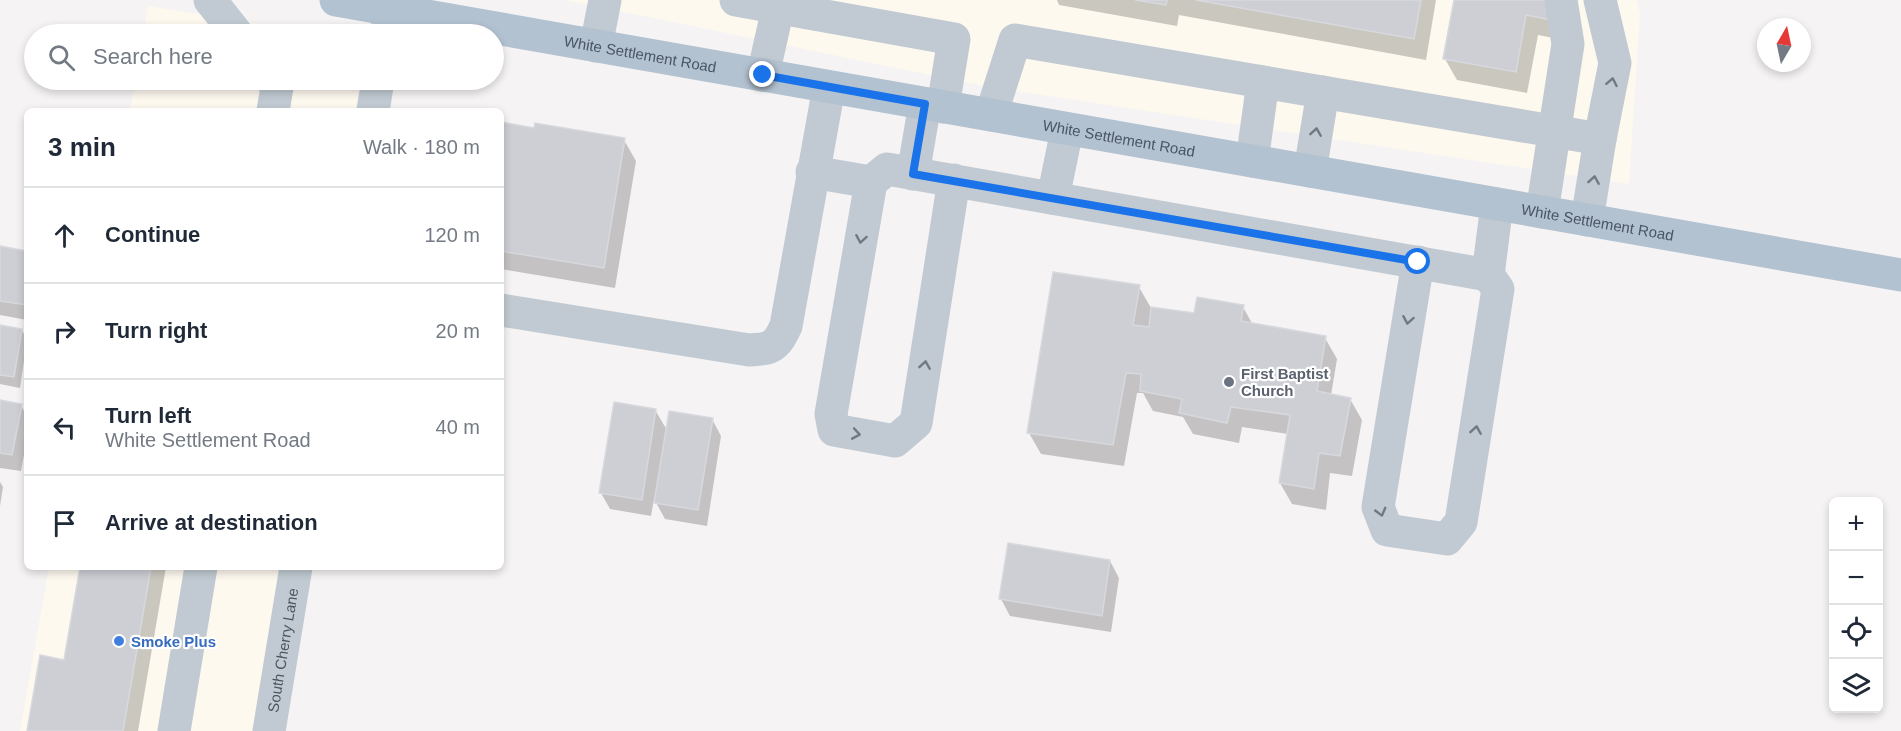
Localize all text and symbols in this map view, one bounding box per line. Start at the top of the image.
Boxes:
north arrow [1757,18,1811,72]
search box [24,24,504,90]
street label: White Settlement Road [563,32,718,75]
icon: search [45,41,78,74]
text: Search here [93,44,213,69]
route end [749,61,775,87]
one-way arrow [1604,77,1617,87]
street label: White Settlement Road [1042,116,1196,159]
one-way arrow [1310,127,1322,136]
text: 3 min [48,132,116,162]
text: Walk · 180 m [363,136,480,158]
one-way arrow [1587,175,1599,184]
street label: White Settlement Road [1520,200,1675,243]
icon: ahead [48,219,81,252]
text: Continue [105,222,200,247]
text: 120 m [424,224,480,246]
one-way arrow [855,234,868,244]
route start [1404,248,1430,274]
icon: right [48,315,81,348]
one-way arrow [1402,315,1415,325]
text: Turn right [105,318,207,343]
text: 20 m [436,320,480,342]
one-way arrow [918,360,930,370]
place label: First Baptist Church [1241,365,1329,399]
marker: First Baptist Church [1222,375,1236,389]
text: Turn left [105,403,191,428]
icon: left [48,411,81,444]
text: 40 m [436,416,480,438]
one-way arrow [1469,425,1481,434]
one-way arrow [851,427,861,440]
text: White Settlement Road [105,429,311,451]
map controls [1829,497,1883,713]
button: + [1829,497,1883,551]
one-way arrow [1374,506,1386,517]
icon: arrive [48,507,81,540]
text: Arrive at destination [105,510,318,535]
button: − [1829,551,1883,605]
street label: South Cherry Lane [264,587,301,714]
button: locate [1829,605,1883,659]
place label: Smoke Plus [131,633,216,650]
marker: Smoke Plus [112,634,126,648]
button: layers [1829,659,1883,713]

